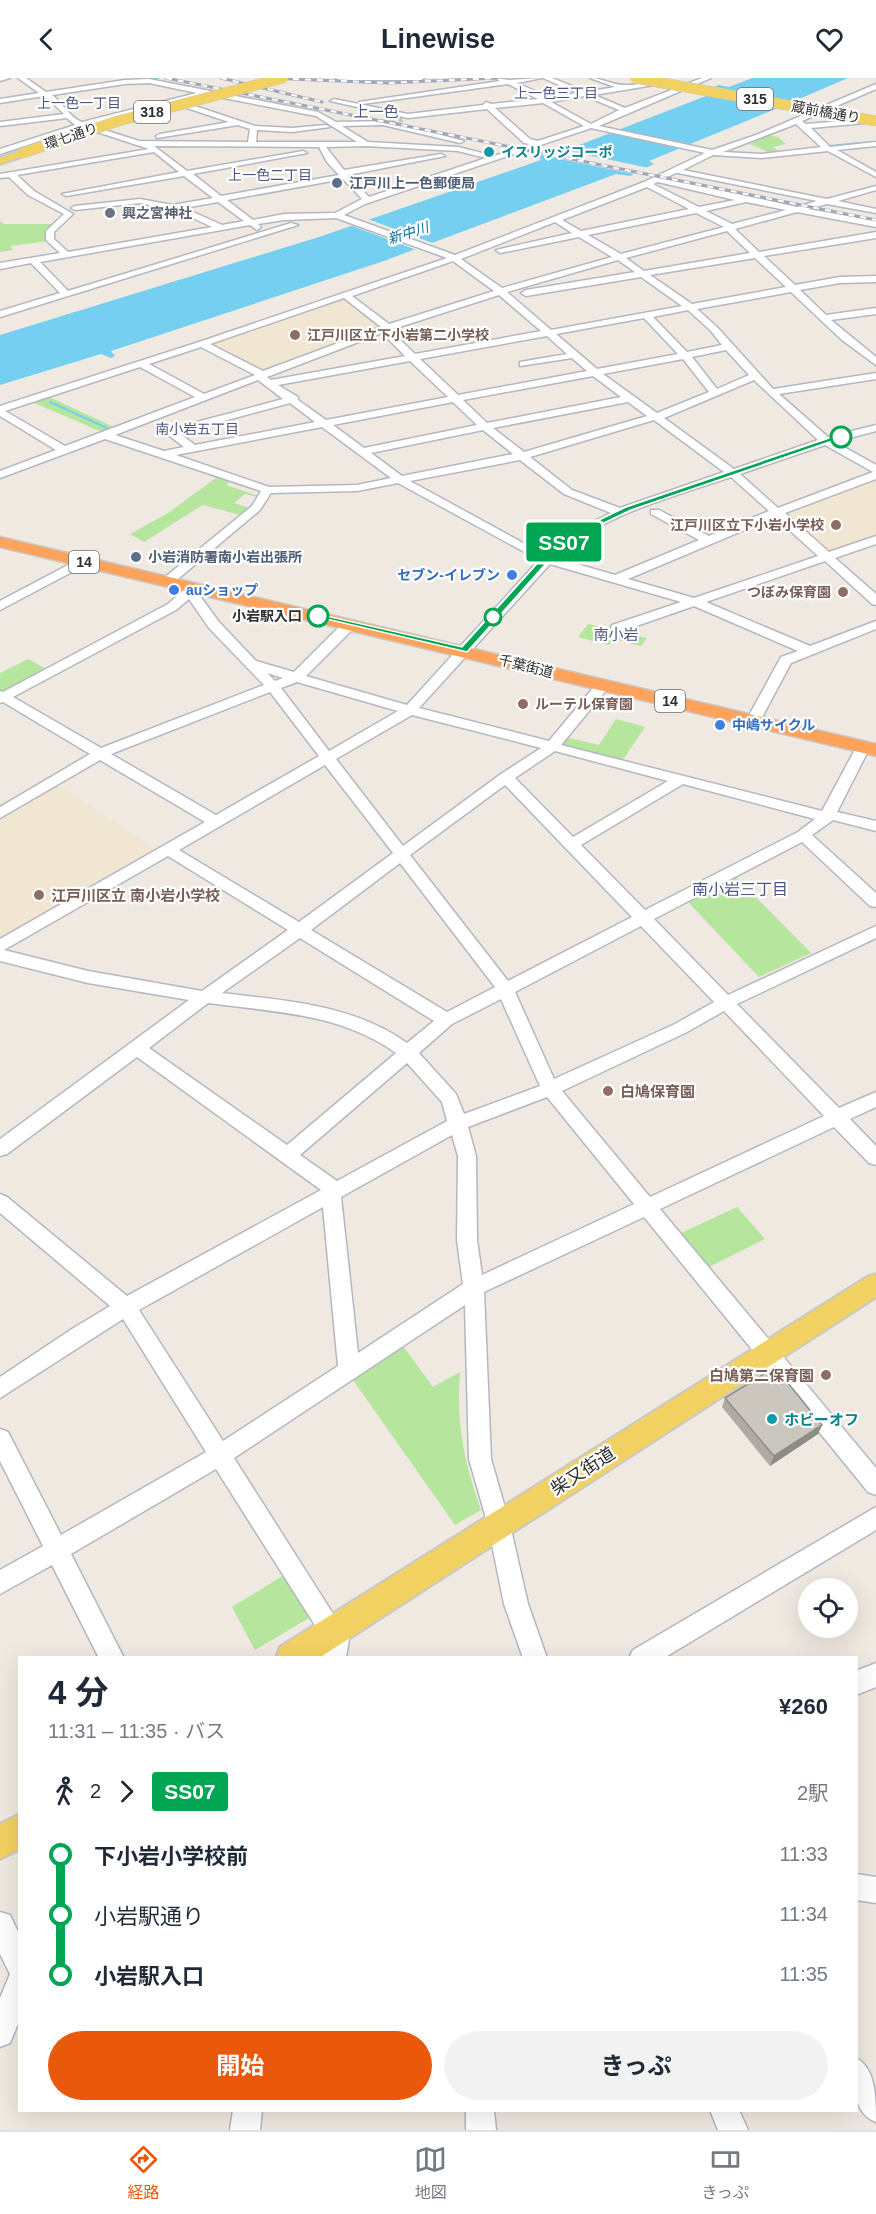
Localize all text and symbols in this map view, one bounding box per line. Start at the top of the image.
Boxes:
icon: back [30,23,63,56]
icon: heart [813,23,846,56]
text: Linewise [381,24,495,54]
district label: 上一色三丁目 [514,85,598,101]
road number: 315 [737,88,773,110]
district label: 上一色一丁目 [37,95,121,111]
street label: 蔵前橋通り [790,98,862,126]
road number: 318 [134,101,170,123]
district label: 上一色 [353,103,399,120]
street label: 環七通り [42,119,100,153]
place label: イスリッジコーポ [501,144,613,160]
marker: イスリッジコーポ [482,145,496,159]
district label: 上一色二丁目 [228,167,312,183]
place label: 江戸川上一色郵便局 [349,175,475,191]
marker: 江戸川上一色郵便局 [330,176,344,190]
place label: 興之宮神社 [122,205,192,221]
marker: 興之宮神社 [103,206,117,220]
water label: 新中川 [386,218,432,247]
place label: 江戸川区立下小岩第二小学校 [307,327,489,343]
marker: 江戸川区立下小岩第二小学校 [288,328,302,342]
district label: 南小岩五丁目 [155,421,239,437]
unlabelled marker [830,426,852,448]
place label: 江戸川区立下小岩小学校 [670,517,824,533]
marker: 江戸川区立下小岩小学校 [829,518,843,532]
line badge: SS07 [522,522,606,562]
text: SS07 [538,531,590,554]
place label: 小岩消防署南小岩出張所 [148,549,302,565]
marker: 小岩消防署南小岩出張所 [129,550,143,564]
road number: 14 [69,551,99,573]
place label: セブン-イレブン [397,567,500,583]
marker: セブン-イレブン [505,568,519,582]
place label: auショップ [186,582,258,598]
marker: auショップ [167,583,181,597]
place label: つぼみ保育園 [747,584,831,600]
marker: つぼみ保育園 [836,585,850,599]
marker: 小岩駅入口 [307,605,329,627]
place label: 小岩駅入口 [232,608,302,624]
unlabelled marker [484,608,502,626]
district label: 南小岩 [593,626,639,643]
street label: 千葉街道 [497,651,555,681]
road number: 14 [655,690,685,712]
place label: ルーテル保育園 [535,696,633,712]
marker: ルーテル保育園 [516,697,530,711]
place label: 中嶋サイクル [732,717,815,733]
marker: 中嶋サイクル [713,718,727,732]
district label: 南小岩三丁目 [692,881,788,898]
place label: 江戸川区立 南小岩小学校 [51,887,220,904]
marker: 江戸川区立 南小岩小学校 [32,888,46,902]
place label: 白鳩保育園 [620,1083,695,1100]
marker: 白鳩保育園 [601,1084,615,1098]
place label: 白鳩第二保育園 [709,1367,814,1384]
marker: 白鳩第二保育園 [819,1368,833,1382]
place label: ホビーオフ [784,1411,859,1428]
marker: ホビーオフ [765,1412,779,1426]
street label: 柴又街道 [547,1443,619,1499]
map controls [798,1578,858,1638]
button: locate [798,1578,858,1638]
text: 4 分 [48,1674,109,1711]
text: ¥260 [779,1694,828,1719]
text: 11:31 – 11:35 · バス [48,1720,225,1742]
icon: walk [48,1775,81,1808]
icon: forward [110,1775,143,1808]
text: 2 [90,1780,101,1802]
text: SS07 [164,1780,216,1803]
text: 2駅 [797,1782,828,1804]
text: 11:33 [779,1843,828,1865]
text: 下小岩小学校前 [94,1844,248,1869]
text: 11:34 [779,1903,828,1925]
text: 小岩駅通り [94,1904,204,1929]
text: 11:35 [779,1963,828,1985]
text: 小岩駅入口 [94,1964,204,1989]
button: 開始 [48,2031,432,2100]
button: きっぷ [444,2031,828,2100]
tab: 経路 [127,2143,160,2203]
tab: 地図 [414,2143,447,2203]
tab: きっぷ [702,2143,749,2203]

